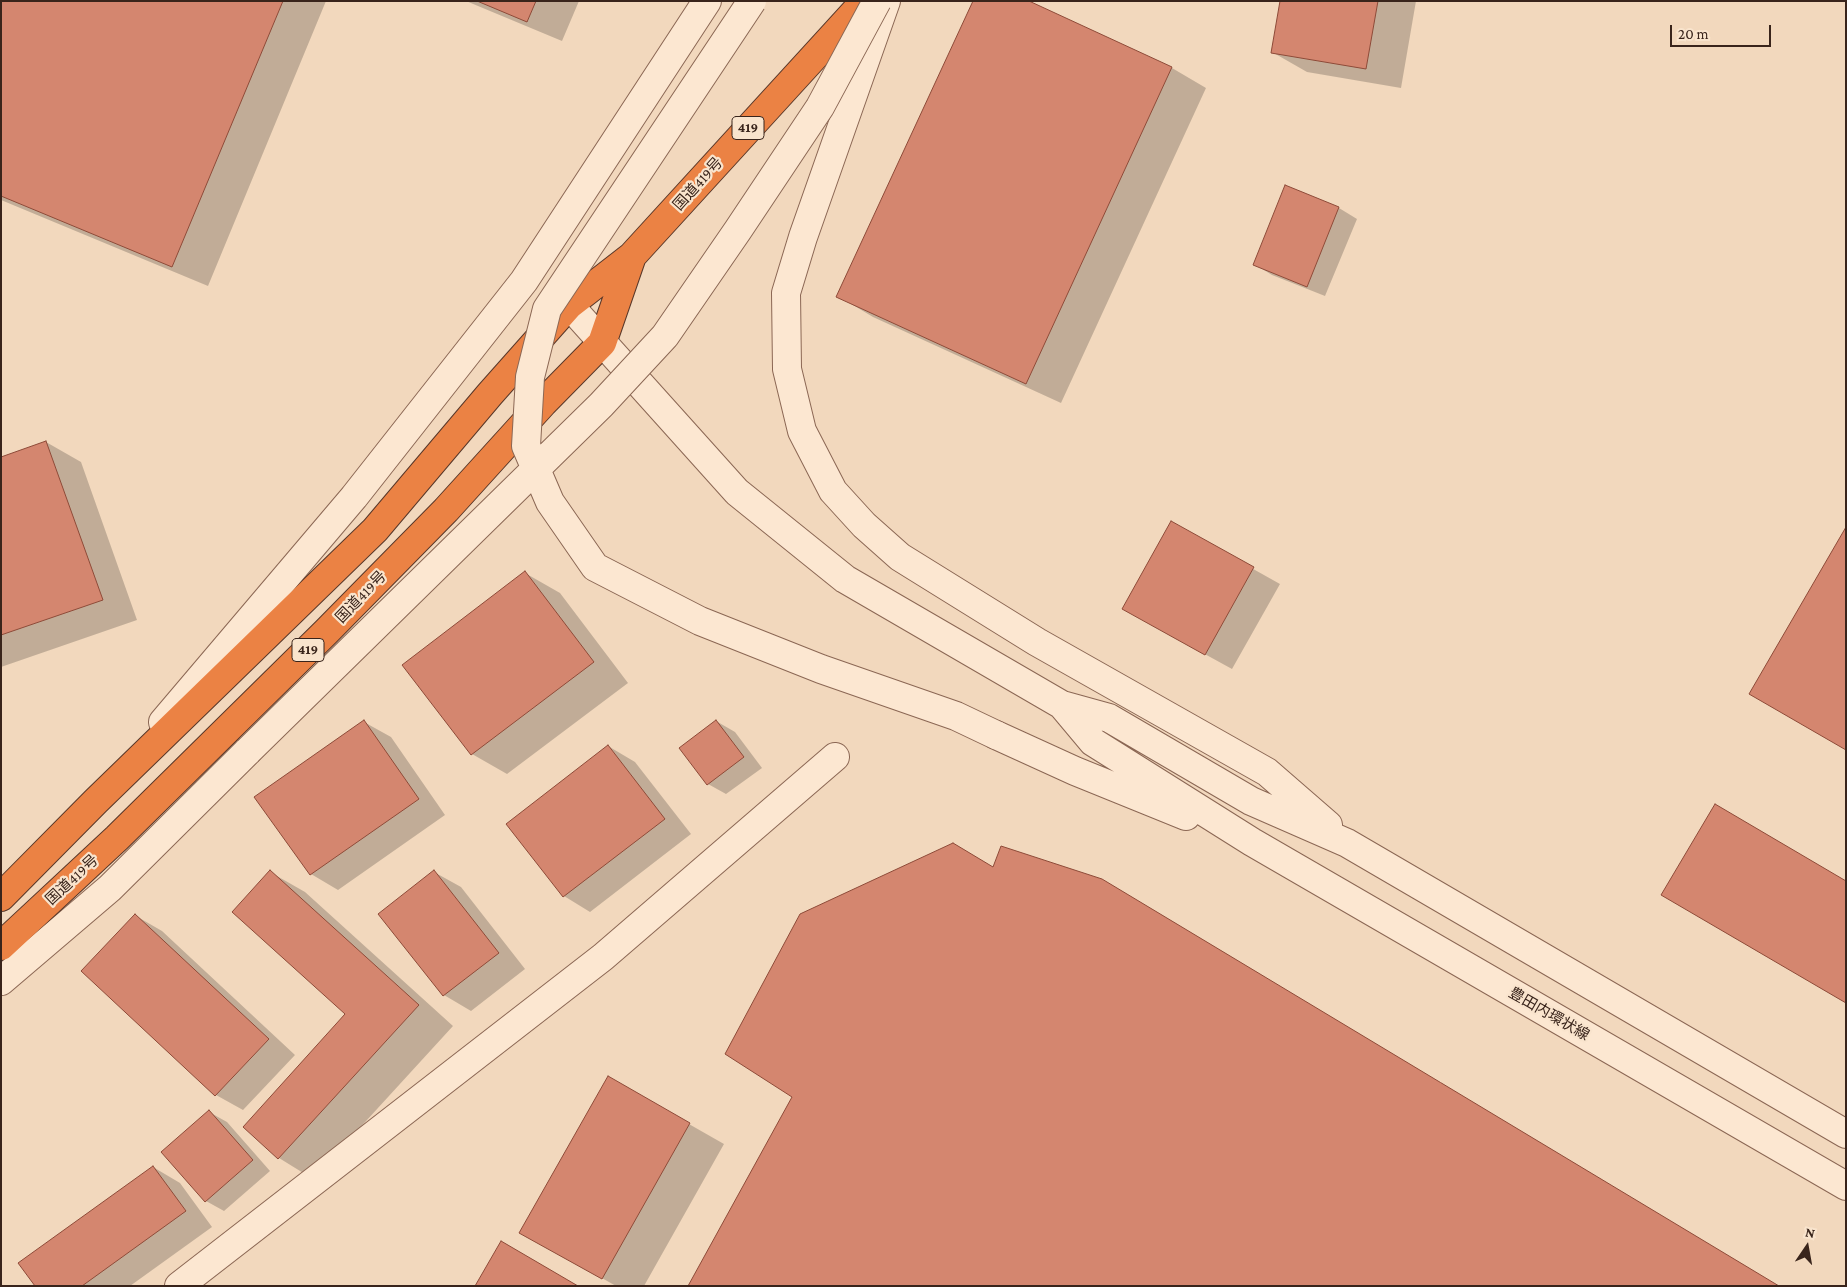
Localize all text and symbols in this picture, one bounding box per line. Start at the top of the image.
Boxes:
scale bar [1672,15,1773,47]
text: 20 m [1678,26,1709,42]
road number: 419 [732,116,764,140]
street label: 国道419号 [669,154,727,214]
street label: 国道419号 [332,567,390,627]
road number: 419 [292,638,324,662]
street label: 国道419号 [42,851,102,909]
street label: 豊田内環状線 [1506,984,1592,1044]
north arrow [1782,1222,1832,1272]
text: N [1804,1224,1816,1241]

